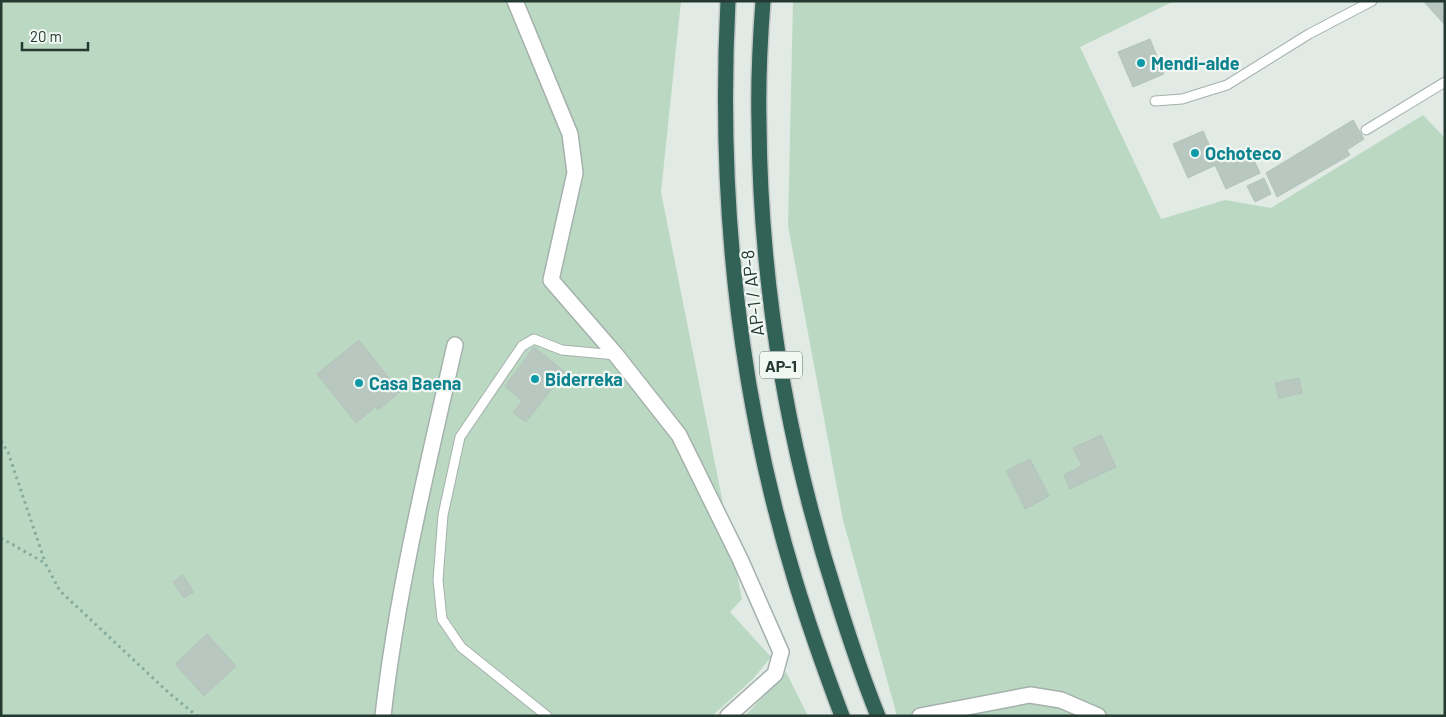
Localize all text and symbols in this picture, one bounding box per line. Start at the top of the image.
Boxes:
scale bar [22,20,89,52]
text: 20 m [30,27,62,45]
place label: Mendi-alde [1151,52,1240,74]
marker: Mendi-alde [1135,57,1147,69]
place label: Ochoteco [1205,142,1282,164]
marker: Ochoteco [1189,147,1201,159]
street label: AP-1 / AP-8 [736,249,768,337]
road number: AP-1 [760,352,802,378]
place label: Biderreka [545,368,623,390]
place label: Casa Baena [369,372,461,394]
marker: Biderreka [529,373,541,385]
marker: Casa Baena [353,377,365,389]

